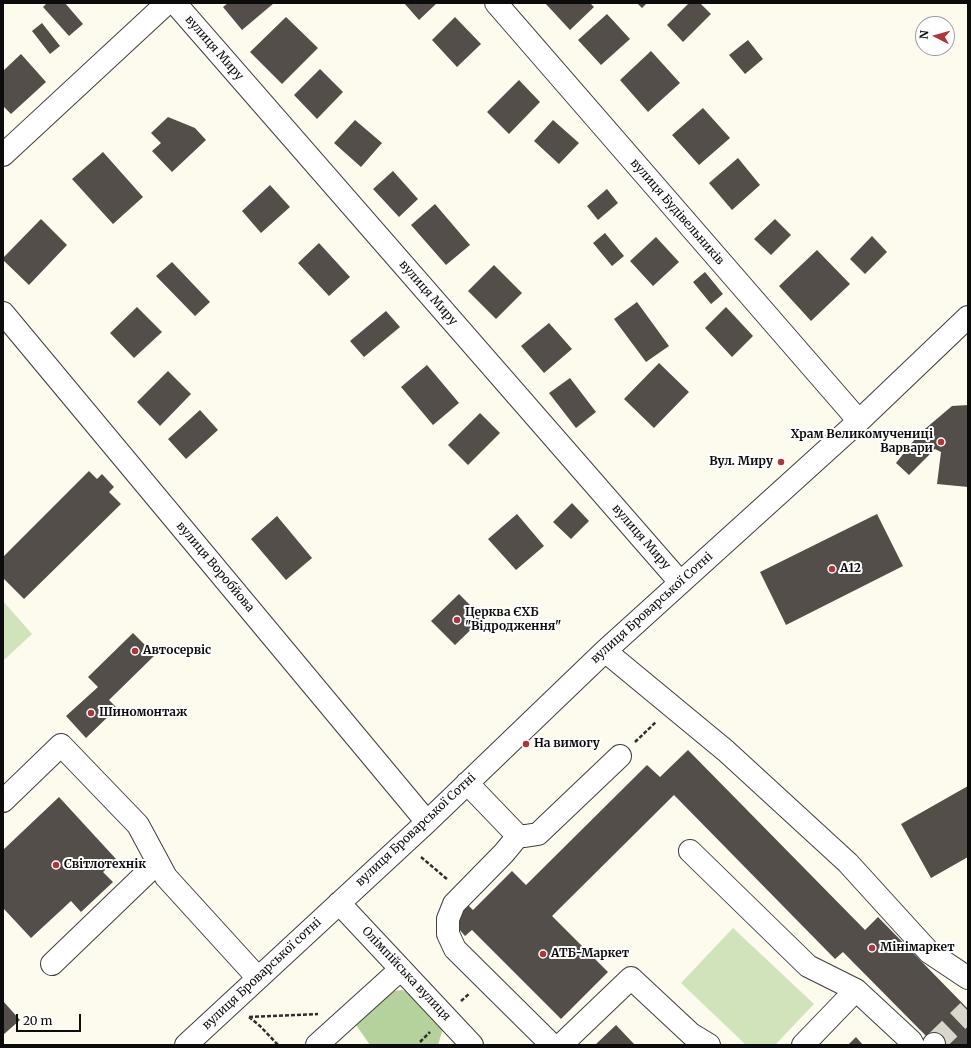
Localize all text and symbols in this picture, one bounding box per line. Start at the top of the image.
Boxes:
street label: вулиця Миру [182,12,246,84]
north arrow [915,16,955,56]
text: N [917,30,931,40]
street label: вулиця Будівельників [627,156,727,268]
street label: вулиця Миру [396,257,460,329]
place label: Храм Великомучениці Варвари [791,428,933,456]
marker: Храм Великомучениці Варвари [936,437,946,447]
place label: Вул. Миру [709,455,773,469]
marker: Вул. Миру [776,457,786,467]
street label: вулиця Миру [609,501,673,573]
street label: вулиця Воробйова [173,519,257,615]
street label: вулиця Броварської Сотні [588,549,716,667]
place label: А12 [840,562,861,576]
marker: А12 [827,564,837,574]
place label: Церква ЄХБ "Відродження" [465,606,561,634]
marker: Церква ЄХБ "Відродження" [452,615,462,625]
place label: Автосервіс [143,644,211,658]
marker: Автосервіс [130,646,140,656]
place label: Шиномонтаж [99,706,187,720]
marker: Шиномонтаж [86,708,96,718]
place label: На вимогу [534,737,600,751]
marker: На вимогу [521,739,531,749]
street label: вулиця Броварської Сотні [353,771,479,889]
place label: Світлотехнік [64,858,146,872]
marker: Світлотехнік [51,860,61,870]
street label: вулиця Броварської сотні [200,915,324,1033]
street label: Олімпійська вулиця [359,924,453,1024]
place label: Мінімаркет [880,941,955,955]
marker: Мінімаркет [867,943,877,953]
place label: АТБ-Маркет [551,947,629,961]
marker: АТБ-Маркет [538,949,548,959]
scale bar [18,1006,83,1032]
text: 20 m [23,1013,52,1028]

